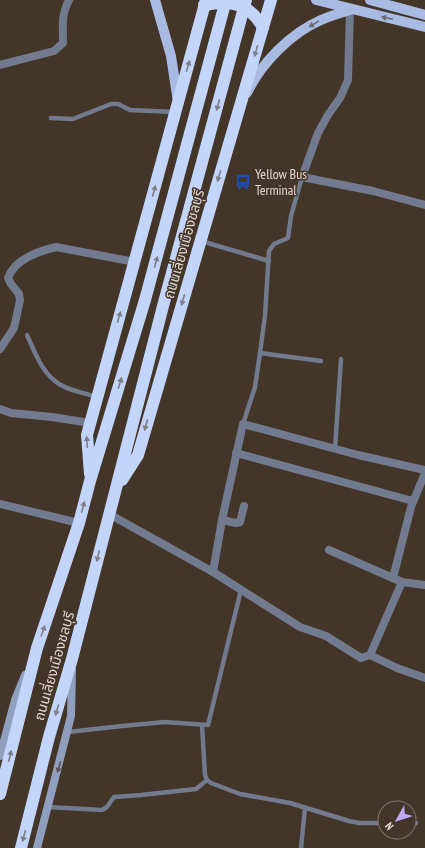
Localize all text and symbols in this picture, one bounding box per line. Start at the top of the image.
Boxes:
one-way arrow [381,14,393,20]
one-way arrow [309,20,319,28]
one-way arrow [253,45,259,57]
one-way arrow [185,60,191,72]
one-way arrow [215,99,221,111]
place label: Yellow Bus Terminal [255,165,307,199]
one-way arrow [216,170,222,182]
bus stop icon: Yellow Bus Terminal [234,173,252,191]
one-way arrow [151,185,157,198]
street label: ถนนเลี่ยงเมืองชลบุรี [159,187,208,301]
one-way arrow [153,256,159,268]
one-way arrow [180,295,186,307]
one-way arrow [117,311,123,323]
one-way arrow [117,376,123,388]
one-way arrow [143,419,149,431]
one-way arrow [84,436,91,448]
one-way arrow [80,501,86,513]
one-way arrow [95,550,101,563]
street label: ถนนเลี่ยงเมืองชลบุรี [29,609,78,723]
one-way arrow [40,624,46,636]
one-way arrow [54,705,60,717]
one-way arrow [7,750,13,762]
one-way arrow [56,761,62,773]
north arrow [377,800,417,840]
text: N [382,820,397,833]
one-way arrow [21,830,27,842]

